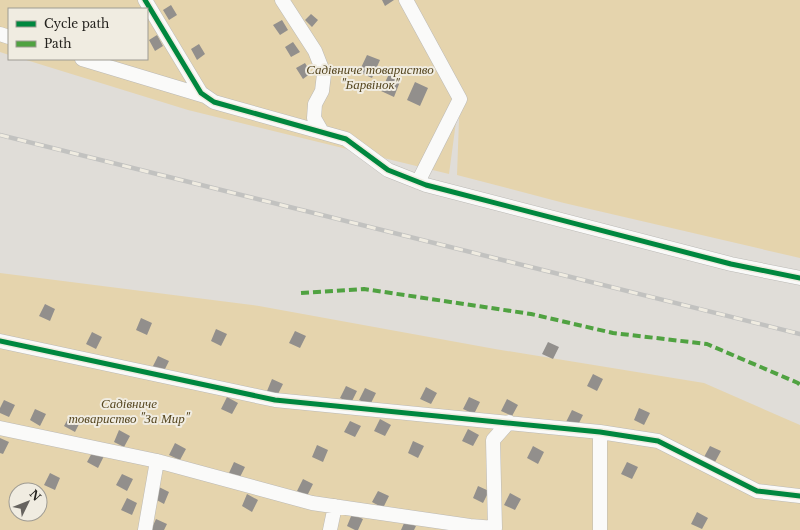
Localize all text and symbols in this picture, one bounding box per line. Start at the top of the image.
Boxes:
legend [8,8,148,60]
text: Cycle path [44,16,109,31]
text: Path [44,36,72,51]
park label: Садівниче товариство "Барвінок" [306,61,434,93]
park label: Садівниче товариство "За Мир" [68,395,191,427]
north arrow [8,482,48,522]
text: N [27,487,44,504]

